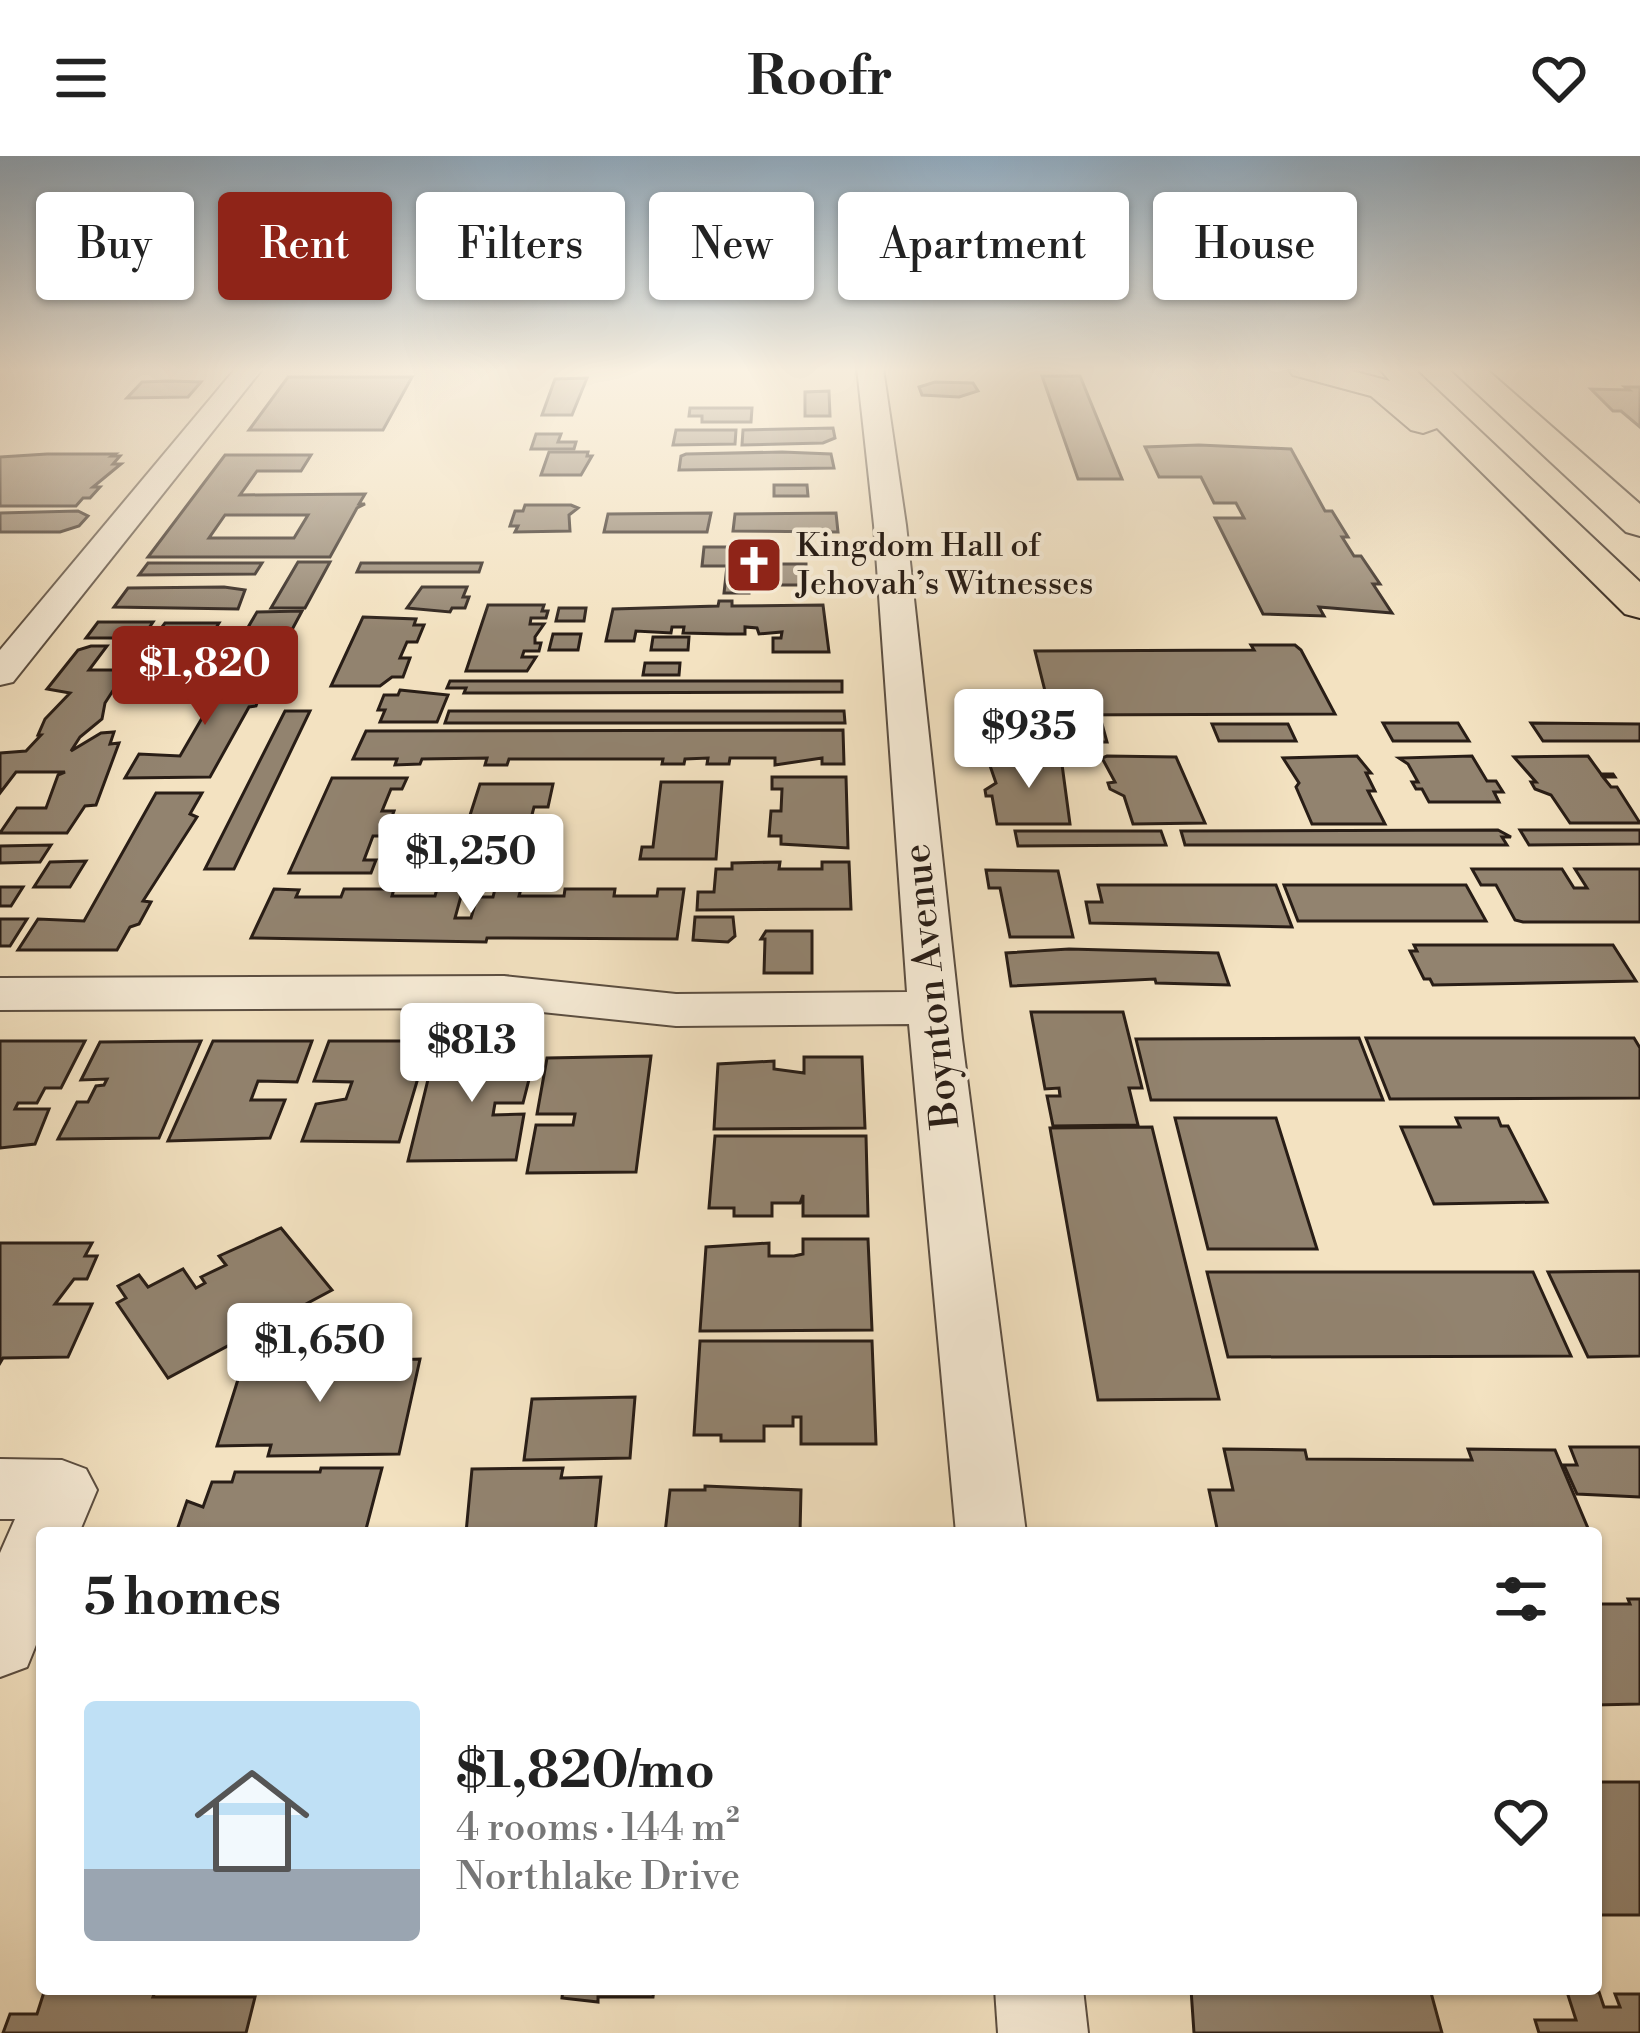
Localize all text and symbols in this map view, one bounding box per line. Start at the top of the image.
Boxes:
text: Roofr [747,44,893,112]
icon: menu [48,45,114,111]
icon: heart [1526,45,1592,111]
chip: Buy [36,192,194,300]
chip: Rent [218,192,392,300]
chip: Filters [416,192,625,300]
chip: New [649,192,814,300]
chip: Apartment [838,192,1129,300]
chip: House [1153,192,1357,300]
place label: Kingdom Hall of Jehovah’s Witnesses [795,526,1093,605]
church icon: Kingdom Hall of Jehovah’s Witnesses [723,534,785,596]
pin: $1,820 [107,626,303,728]
text: $1,820 [139,640,271,689]
pin: $935 [958,689,1100,791]
text: $935 [981,703,1077,752]
pin: $1,250 [373,814,569,916]
text: $1,250 [405,828,537,877]
street label: Boynton Avenue [893,841,971,1132]
pin: $813 [401,1003,543,1105]
text: $813 [427,1017,517,1066]
pin: $1,650 [222,1303,418,1405]
text: $1,650 [254,1317,386,1366]
icon: filters [1488,1566,1554,1632]
text: 5 homes [84,1567,281,1631]
text: $1,820/mo [456,1740,715,1804]
icon: home [180,1749,324,1893]
icon: heart [1488,1788,1554,1854]
text: 4 rooms · 144 m² [456,1804,740,1853]
text: Northlake Drive [456,1853,740,1902]

